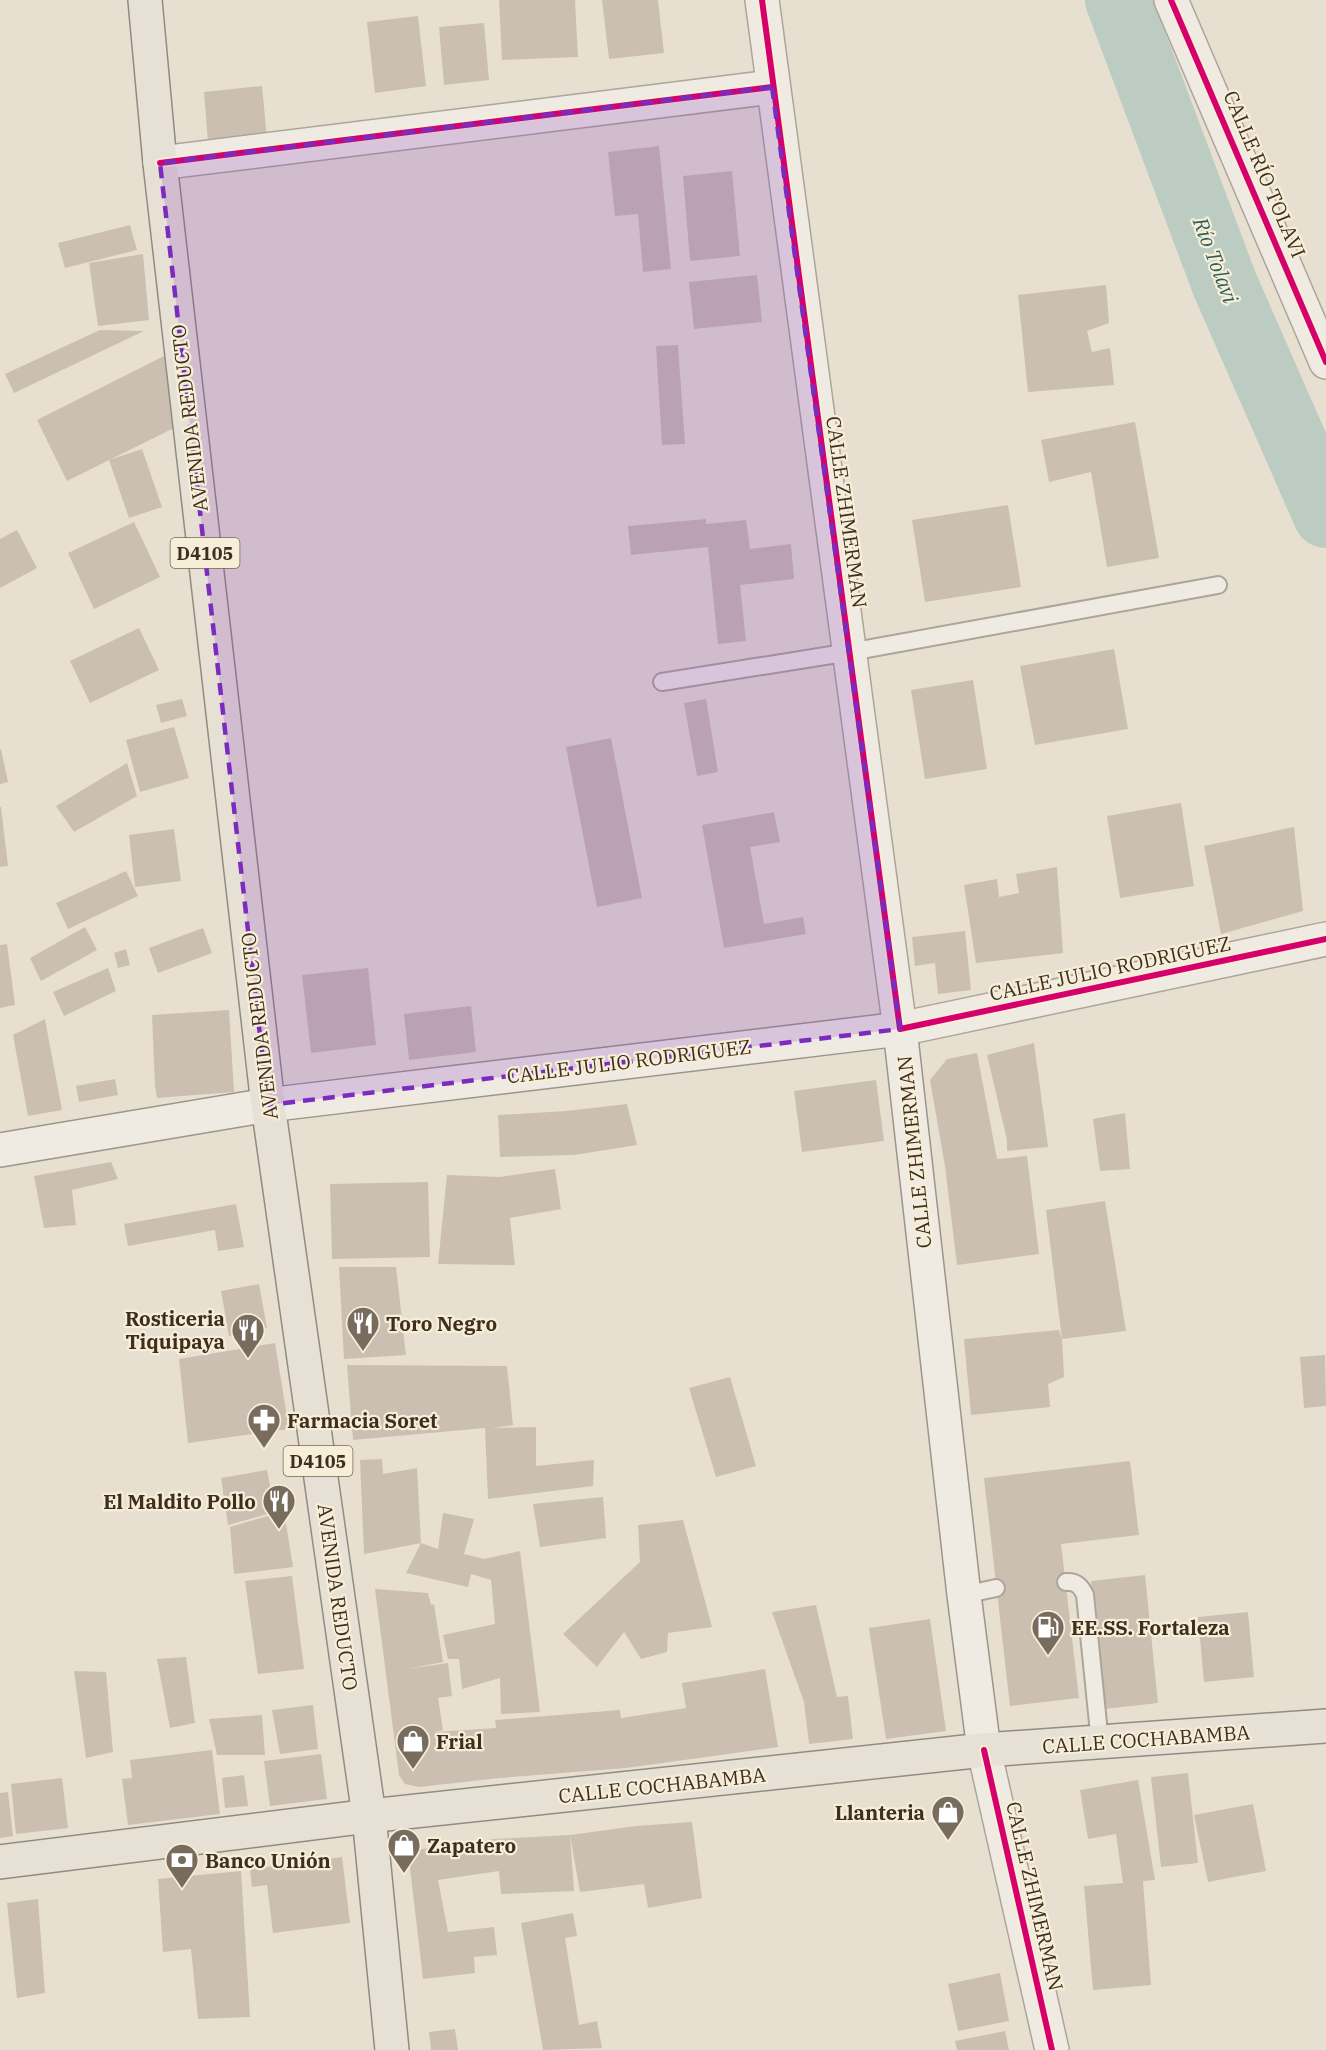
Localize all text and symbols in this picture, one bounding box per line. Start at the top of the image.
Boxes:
street label: CALLE RÍO TOLAVI [1218,86,1312,262]
water label: Río Tolavi [1186,212,1245,308]
street label: AVENIDA REDUCTO [164,323,214,513]
street label: CALLE ZHIMERMAN [820,414,874,610]
road number: D4105 [170,538,240,568]
street label: CALLE JULIO RODRIGUEZ [987,929,1233,1007]
street label: AVENIDA REDUCTO [234,931,284,1121]
street label: CALLE JULIO RODRIGUEZ [505,1033,753,1089]
street label: CALLE ZHIMERMAN [890,1054,938,1250]
place label: Rosticeria Tiquipaya [125,1305,225,1355]
restaurant icon: Toro Negro [345,1305,381,1352]
place label: Toro Negro [386,1310,497,1337]
restaurant icon: Rosticeria Tiquipaya [230,1312,266,1359]
pharmacy icon: Farmacia Soret [246,1402,282,1449]
place label: Farmacia Soret [287,1407,438,1434]
road number: D4105 [284,1446,352,1476]
restaurant icon: El Maldito Pollo [261,1483,297,1530]
place label: El Maldito Pollo [103,1488,256,1515]
street label: AVENIDA REDUCTO [312,1502,364,1692]
fuel station icon: EE.SS. Fortaleza [1030,1609,1066,1656]
place label: EE.SS. Fortaleza [1071,1614,1230,1641]
street label: CALLE COCHABAMBA [1041,1718,1251,1760]
shop icon: Frial [395,1723,431,1770]
place label: Frial [436,1728,483,1755]
street label: CALLE COCHABAMBA [557,1761,767,1809]
shop icon: Llanteria [930,1794,966,1841]
place label: Llanteria [835,1799,925,1826]
street label: CALLE ZHIMERMAN [1000,1799,1070,1993]
shop icon: Zapatero [386,1827,422,1874]
place label: Zapatero [427,1832,516,1859]
bank icon: Banco Unión [164,1842,200,1889]
place label: Banco Unión [205,1847,331,1874]

